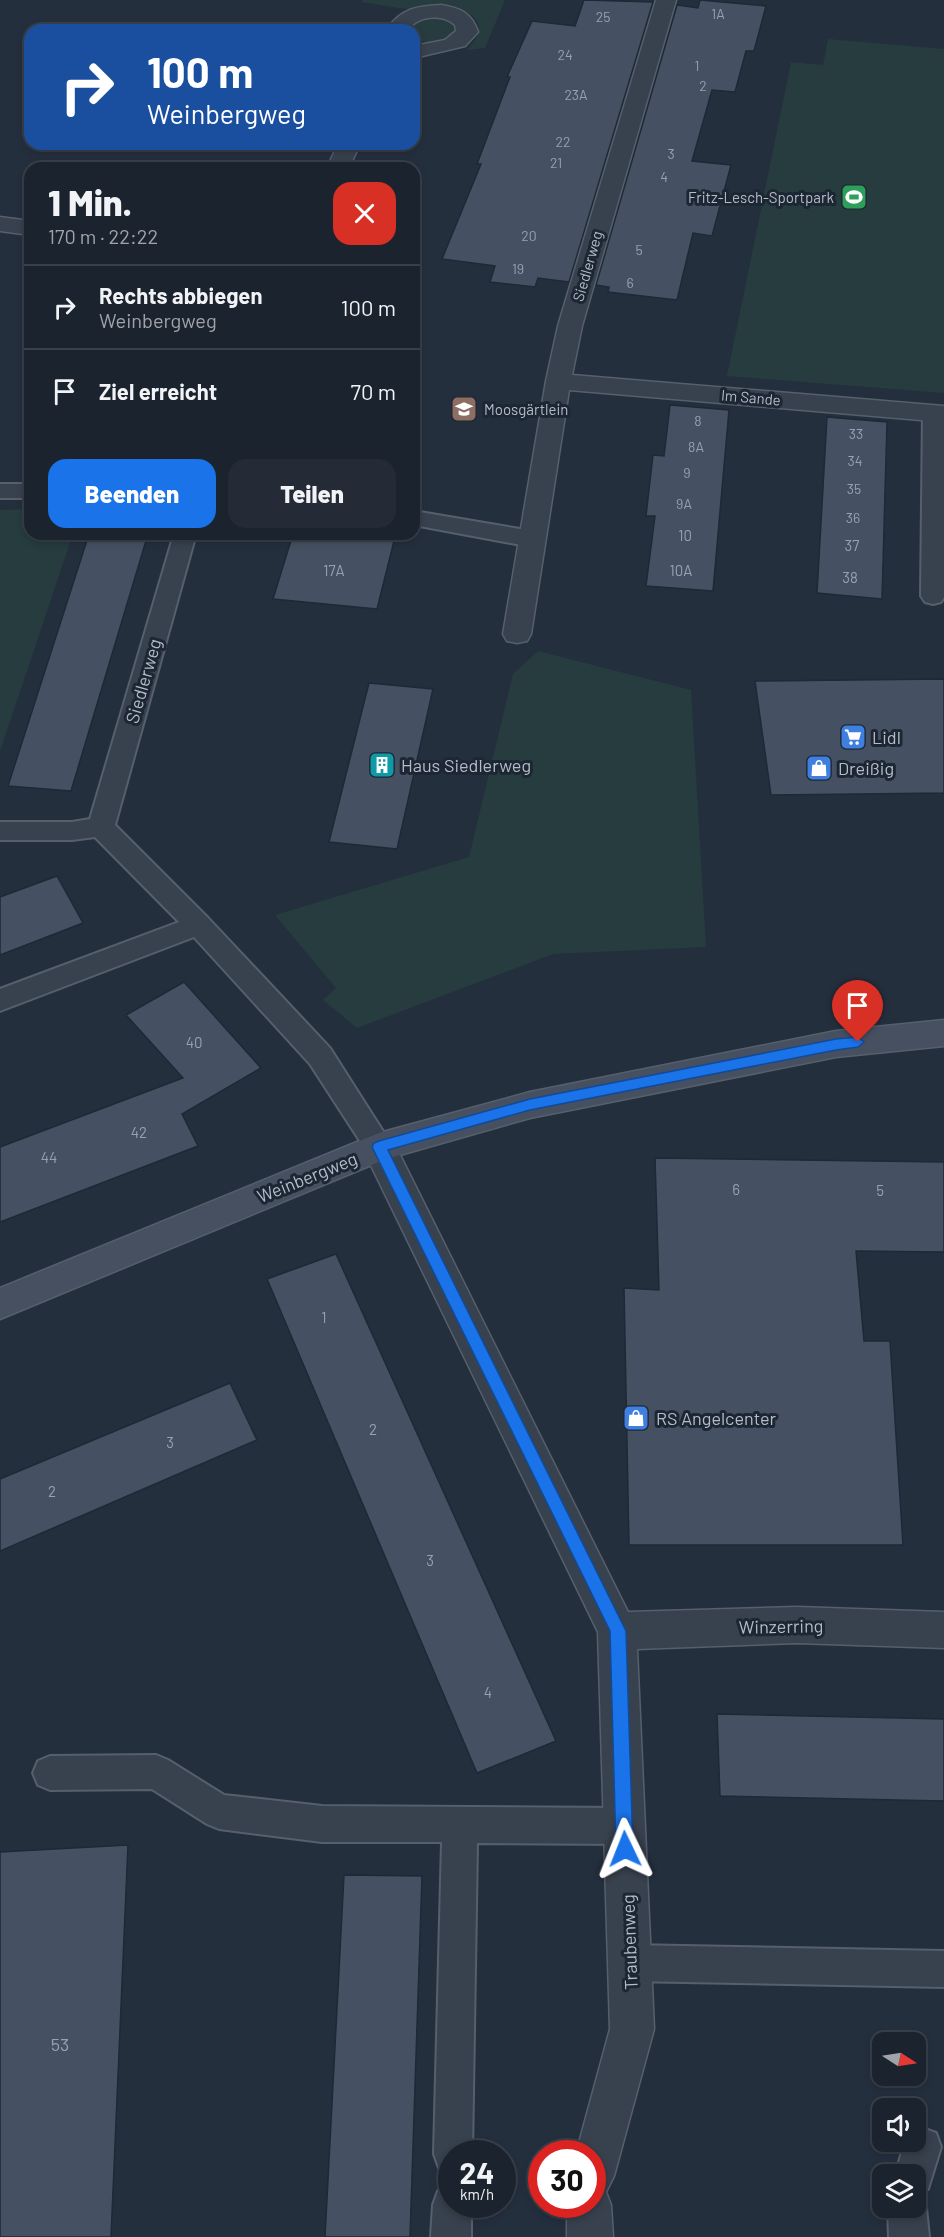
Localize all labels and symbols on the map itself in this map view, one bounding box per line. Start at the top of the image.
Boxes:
house number: 1A [711,5,725,22]
house number: 25 [596,8,610,25]
house number: 24 [557,46,573,63]
house number: 1 [695,57,699,74]
house number: 2 [699,77,707,94]
house number: 23A [564,86,588,103]
house number: 22 [555,133,571,150]
house number: 3 [667,145,675,162]
house number: 21 [550,154,562,171]
house number: 4 [660,168,668,185]
sports icon: Fritz-Lesch-Sportpark [839,182,869,212]
place label: Fritz-Lesch-Sportpark [688,188,834,206]
house number: 20 [521,227,537,244]
street label: Siedlerweg [568,229,606,303]
house number: 5 [635,241,643,258]
house number: 19 [512,260,524,277]
house number: 6 [626,274,634,291]
street label: Im Sande [720,385,782,409]
school or university icon: Moosgärtlein [449,394,479,424]
place label: Moosgärtlein [484,400,568,418]
house number: 8 [694,412,702,429]
house number: 33 [849,425,863,442]
house number: 8A [688,438,704,455]
house number: 34 [848,452,862,469]
house number: 9 [683,464,691,481]
house number: 35 [847,480,861,497]
house number: 9A [676,495,692,512]
house number: 36 [846,509,860,526]
house number: 10 [678,526,692,544]
house number: 37 [845,536,859,554]
house number: 17A [323,561,345,579]
house number: 10A [670,561,692,579]
house number: 38 [842,568,858,586]
street label: Siedlerweg [120,636,166,726]
supermarket icon: Lidl [838,722,868,752]
place label: Lidl [872,726,901,748]
building icon: Haus Siedlerweg [367,750,397,780]
shop icon: Dreißig [804,753,834,783]
place label: Haus Siedlerweg [401,754,531,776]
place label: Dreißig [838,757,894,779]
pin [832,980,883,1042]
house number: 40 [186,1033,202,1051]
house number: 42 [131,1123,147,1141]
street label: Weinbergweg [254,1147,360,1207]
house number: 44 [41,1148,57,1166]
house number: 6 [732,1180,740,1198]
house number: 5 [876,1181,884,1199]
house number: 1 [321,1308,327,1326]
shop icon: RS Angelcenter [621,1403,651,1433]
place label: RS Angelcenter [656,1407,777,1429]
house number: 2 [369,1420,377,1438]
house number: 3 [166,1433,174,1451]
house number: 2 [48,1482,56,1500]
house number: 3 [426,1551,434,1569]
street label: Winzerring [738,1614,824,1638]
house number: 4 [484,1683,492,1701]
position arrow [593,1817,657,1881]
street label: Traubenweg [616,1894,642,1990]
north arrow [872,2032,926,2086]
house number: 53 [51,2033,69,2055]
speed limit sign: 30 [528,2140,606,2218]

